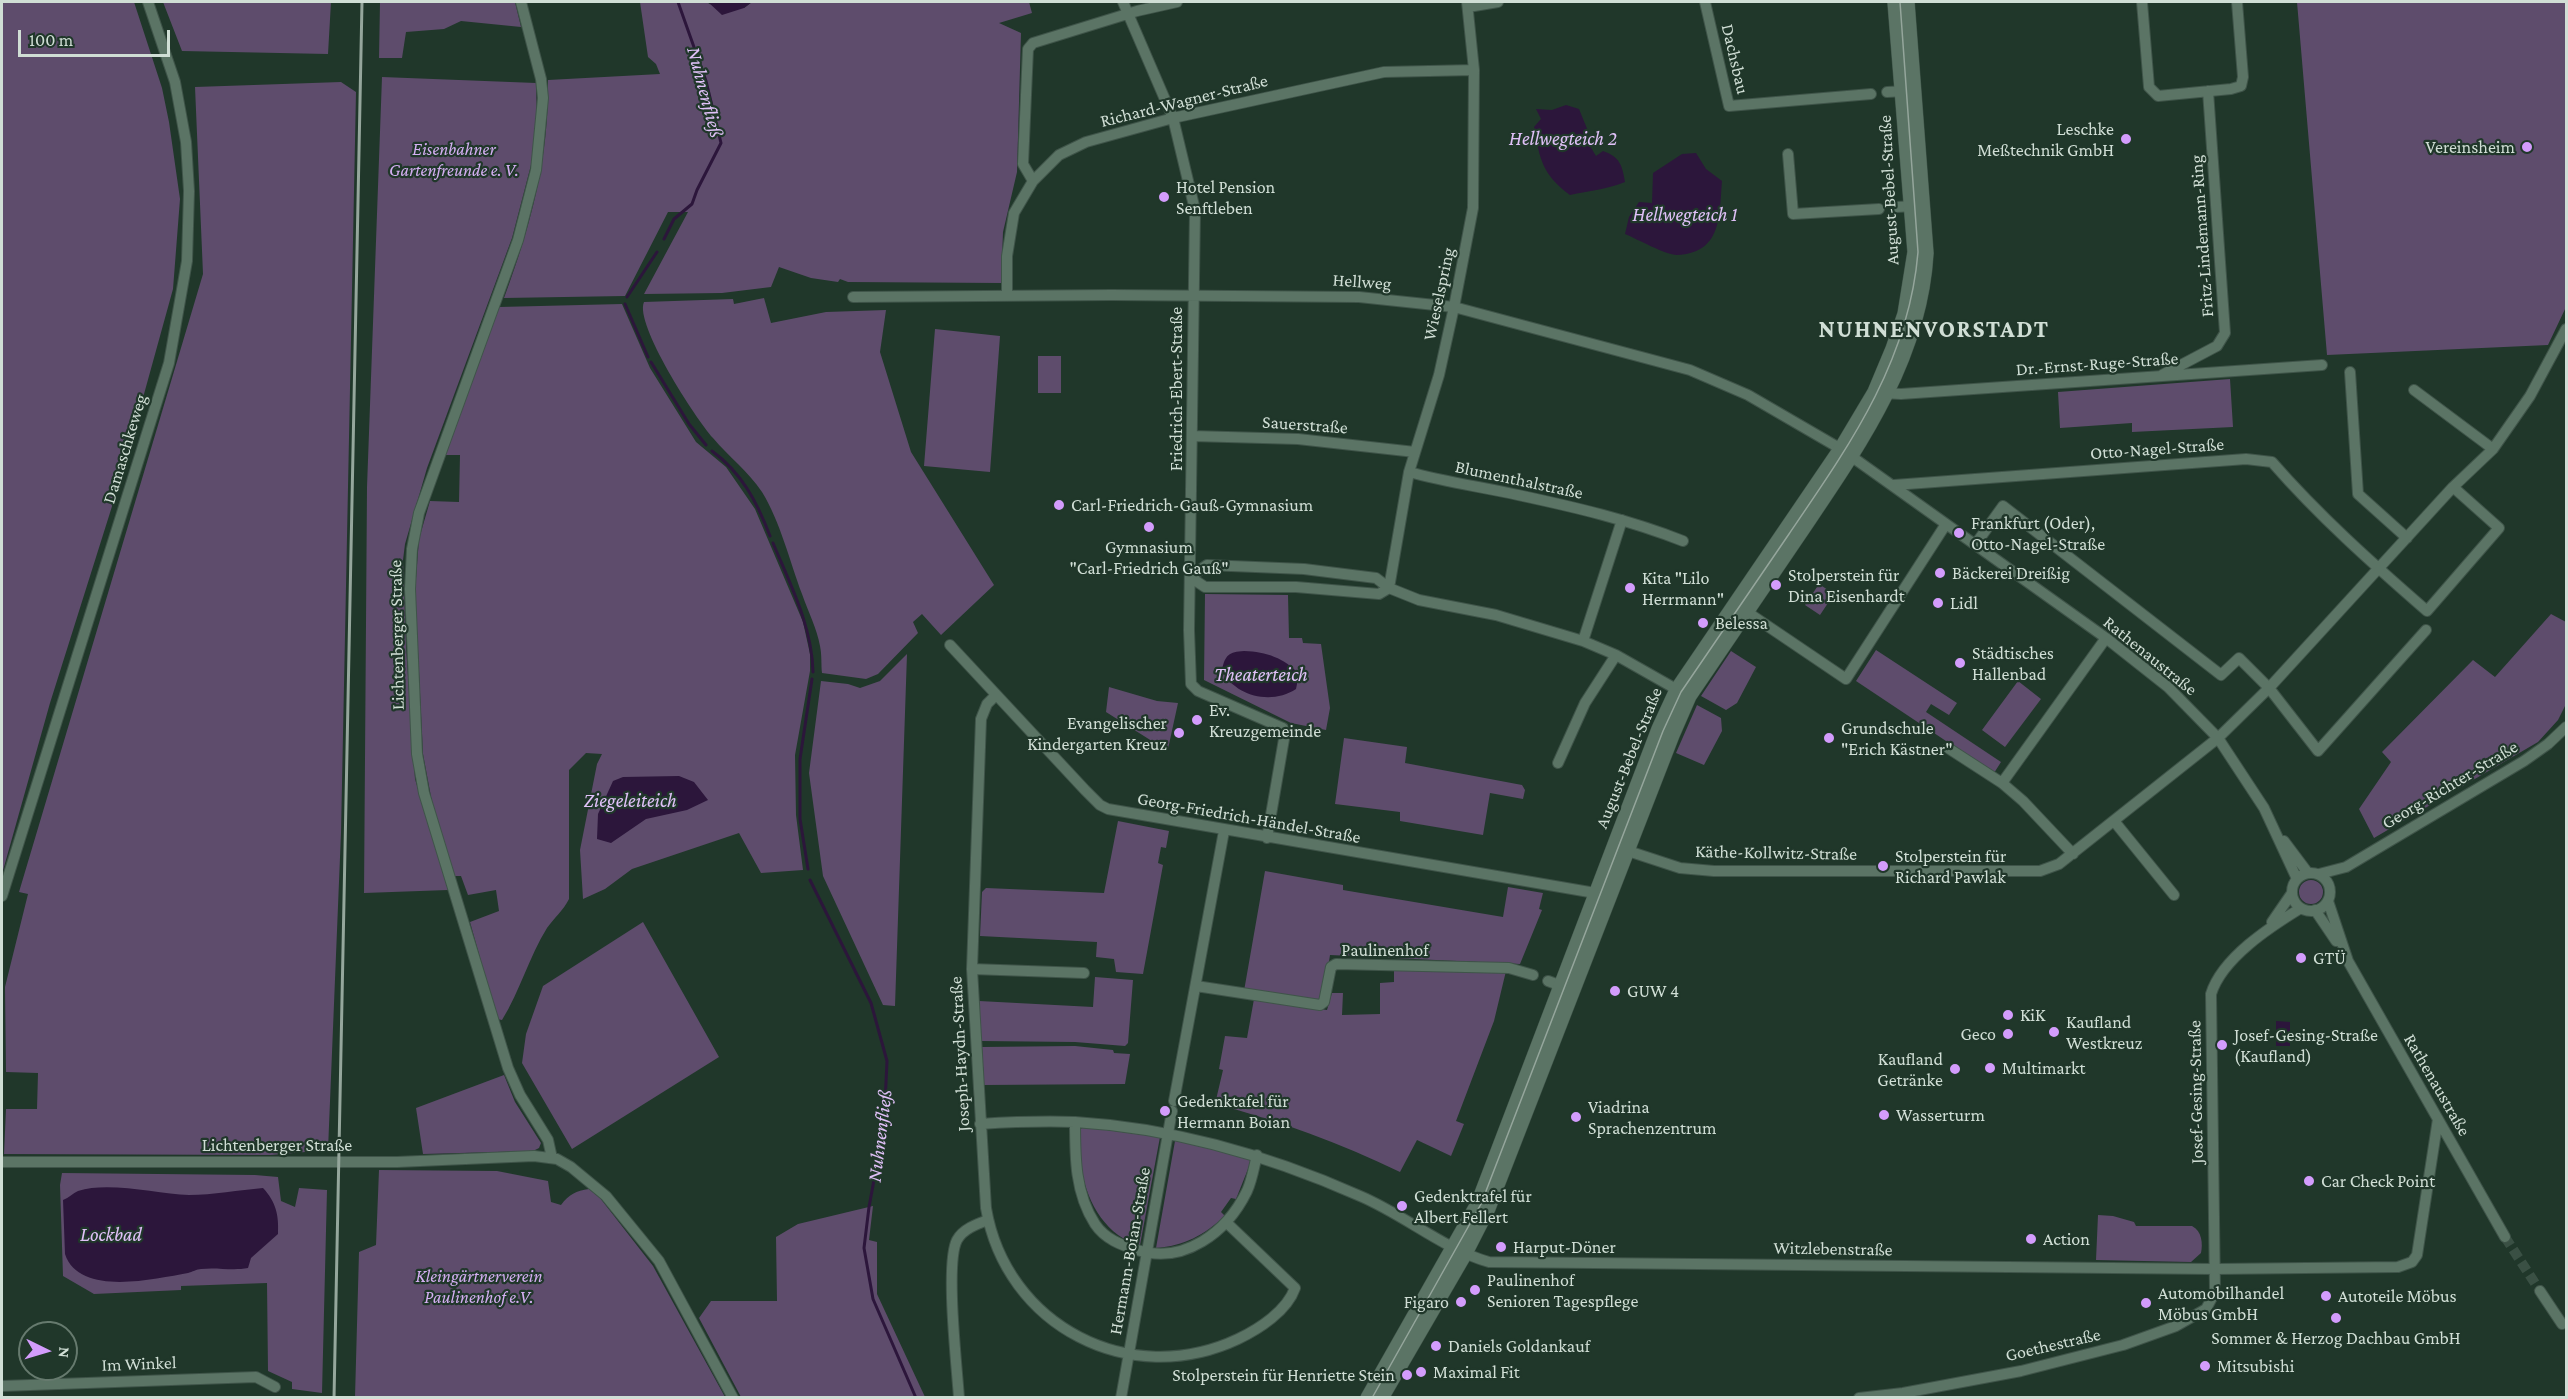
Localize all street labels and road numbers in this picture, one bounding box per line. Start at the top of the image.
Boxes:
street label: Dachsbau [1716,22,1754,96]
street label: Richard-Wagner-Straße [1098,70,1270,132]
street label: August-Bebel-Straße [1874,114,1904,266]
street label: Fritz-Lindemann-Ring [2186,154,2218,318]
street label: Wieselspring [1419,246,1459,342]
street label: Hellweg [1332,269,1392,295]
street label: Friedrich-Ebert-Straße [1165,307,1187,471]
street label: Dr.-Ernst-Ruge-Straße [2015,348,2179,380]
street label: Damaschkeweg [98,392,152,506]
street label: Sauerstraße [1261,411,1349,439]
street label: Otto-Nagel-Straße [2089,434,2225,464]
street label: Blumenthalstraße [1453,456,1585,504]
street label: Lichtenberger Straße [385,560,409,710]
street label: Rathenaustraße [2099,612,2201,700]
street label: August-Bebel-Straße [1591,684,1667,832]
street label: Georg-Richter-Straße [2378,736,2522,834]
street label: Georg-Friedrich-Händel-Straße [1136,788,1362,848]
street label: Käthe-Kollwitz-Straße [1695,841,1857,865]
street label: Paulinenhof [1341,939,1429,961]
street label: Joseph-Haydn-Straße [945,976,975,1132]
street label: Josef-Gesing-Straße [2184,1020,2208,1164]
street label: Rathenaustraße [2399,1030,2475,1140]
street label: Lichtenberger Straße [202,1134,352,1156]
street label: Hermann-Boian-Straße [1105,1166,1155,1336]
street label: Witzlebenstraße [1773,1237,1893,1261]
street label: Goethestraße [2003,1324,2103,1366]
street label: Im Winkel [101,1352,177,1376]

